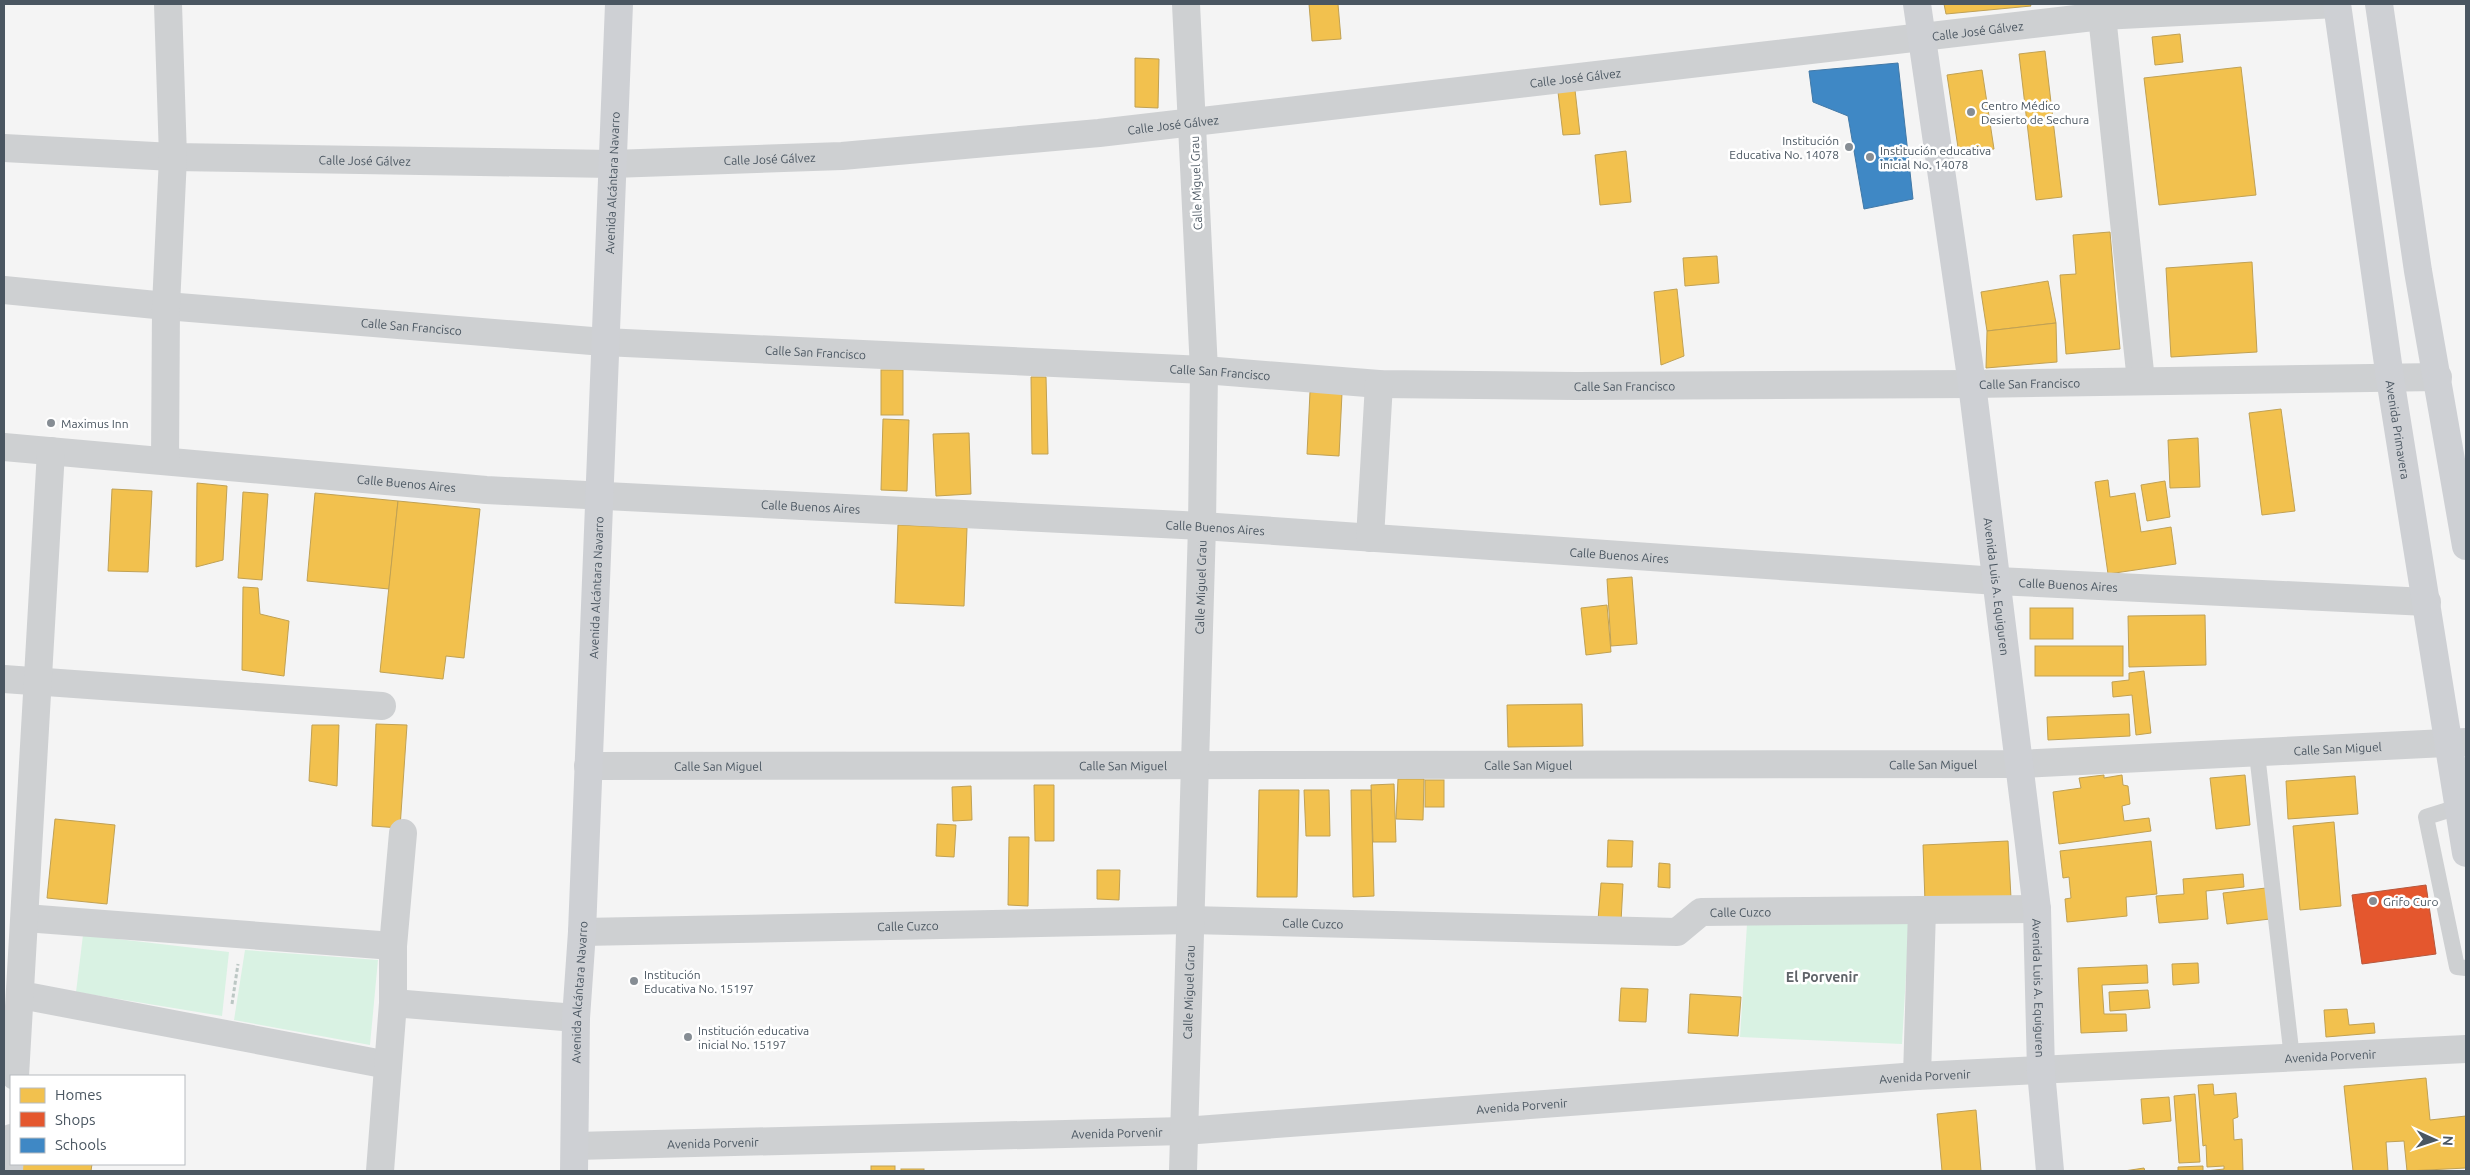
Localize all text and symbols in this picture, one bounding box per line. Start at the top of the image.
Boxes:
street label: Calle José Gálvez [1931,19,2025,42]
street label: Calle José Gálvez [1529,66,1622,89]
place label: Centro Médico Desierto de Sechura [1981,99,2089,126]
marker: Centro Médico Desierto de Sechura [1965,106,1977,118]
street label: Avenida Alcántara Navarro [603,111,621,254]
street label: Calle José Gálvez [1127,113,1220,136]
place label: Institución Educativa No. 14078 [1729,134,1839,161]
street label: Calle Miguel Grau [1188,136,1204,230]
marker: Institución Educativa No. 14078 [1843,141,1855,153]
place label: Institución educativa inicial No. 14078 [1880,144,1991,171]
street label: Calle José Gálvez [723,150,816,167]
marker: Institución educativa inicial No. 14078 [1864,151,1876,163]
street label: Calle José Gálvez [319,153,411,167]
street label: Calle San Francisco [360,316,462,337]
street label: Calle San Francisco [765,343,866,361]
street label: Calle San Francisco [1169,362,1271,382]
street label: Calle San Francisco [1979,376,2080,390]
street label: Calle San Francisco [1574,379,1675,393]
street label: Avenida Primavera [2384,379,2413,480]
marker: Maximus Inn [45,417,57,429]
place label: Maximus Inn [61,417,129,430]
street label: Calle Buenos Aires [356,472,456,494]
street label: Calle Buenos Aires [761,497,861,515]
street label: Avenida Alcántara Navarro [586,516,605,659]
street label: Avenida Luis A. Equiguren [1982,517,2012,656]
street label: Calle Buenos Aires [1165,518,1265,537]
street label: Calle Miguel Grau [1192,540,1208,635]
street label: Calle Buenos Aires [1569,545,1669,565]
street label: Calle Buenos Aires [2018,576,2118,593]
street label: Calle San Miguel [2293,740,2382,757]
street label: Calle San Miguel [1484,758,1572,771]
street label: Calle San Miguel [1889,758,1977,771]
street label: Calle San Miguel [674,759,762,772]
street label: Calle San Miguel [1079,759,1167,772]
marker: Grifo Curo [2367,895,2379,907]
place label: Grifo Curo [2383,895,2438,908]
street label: Calle Cuzco [1710,905,1771,918]
street label: Calle Cuzco [1282,916,1344,930]
street label: Calle Cuzco [877,918,939,933]
street label: Avenida Luis A. Equiguren [2031,918,2047,1058]
street label: Avenida Alcántara Navarro [569,921,589,1063]
street label: Calle Miguel Grau [1180,945,1196,1039]
place label: Institución Educativa No. 15197 [644,968,754,995]
district label: El Porvenir [1786,969,1858,985]
marker: Institución Educativa No. 15197 [628,975,640,987]
place label: Institución educativa inicial No. 15197 [698,1024,809,1051]
marker: Institución educativa inicial No. 15197 [682,1031,694,1043]
street label: Avenida Porvenir [2284,1047,2377,1064]
street label: Avenida Porvenir [1879,1067,1971,1085]
legend [10,1075,185,1165]
text: Homes [55,1086,102,1103]
street label: Avenida Porvenir [1476,1096,1568,1116]
text: Shops [55,1111,96,1128]
north arrow [2410,1115,2460,1165]
street label: Avenida Porvenir [1071,1125,1163,1140]
street label: Avenida Porvenir [667,1135,759,1150]
text: N [2440,1135,2456,1146]
text: Schools [55,1136,106,1153]

